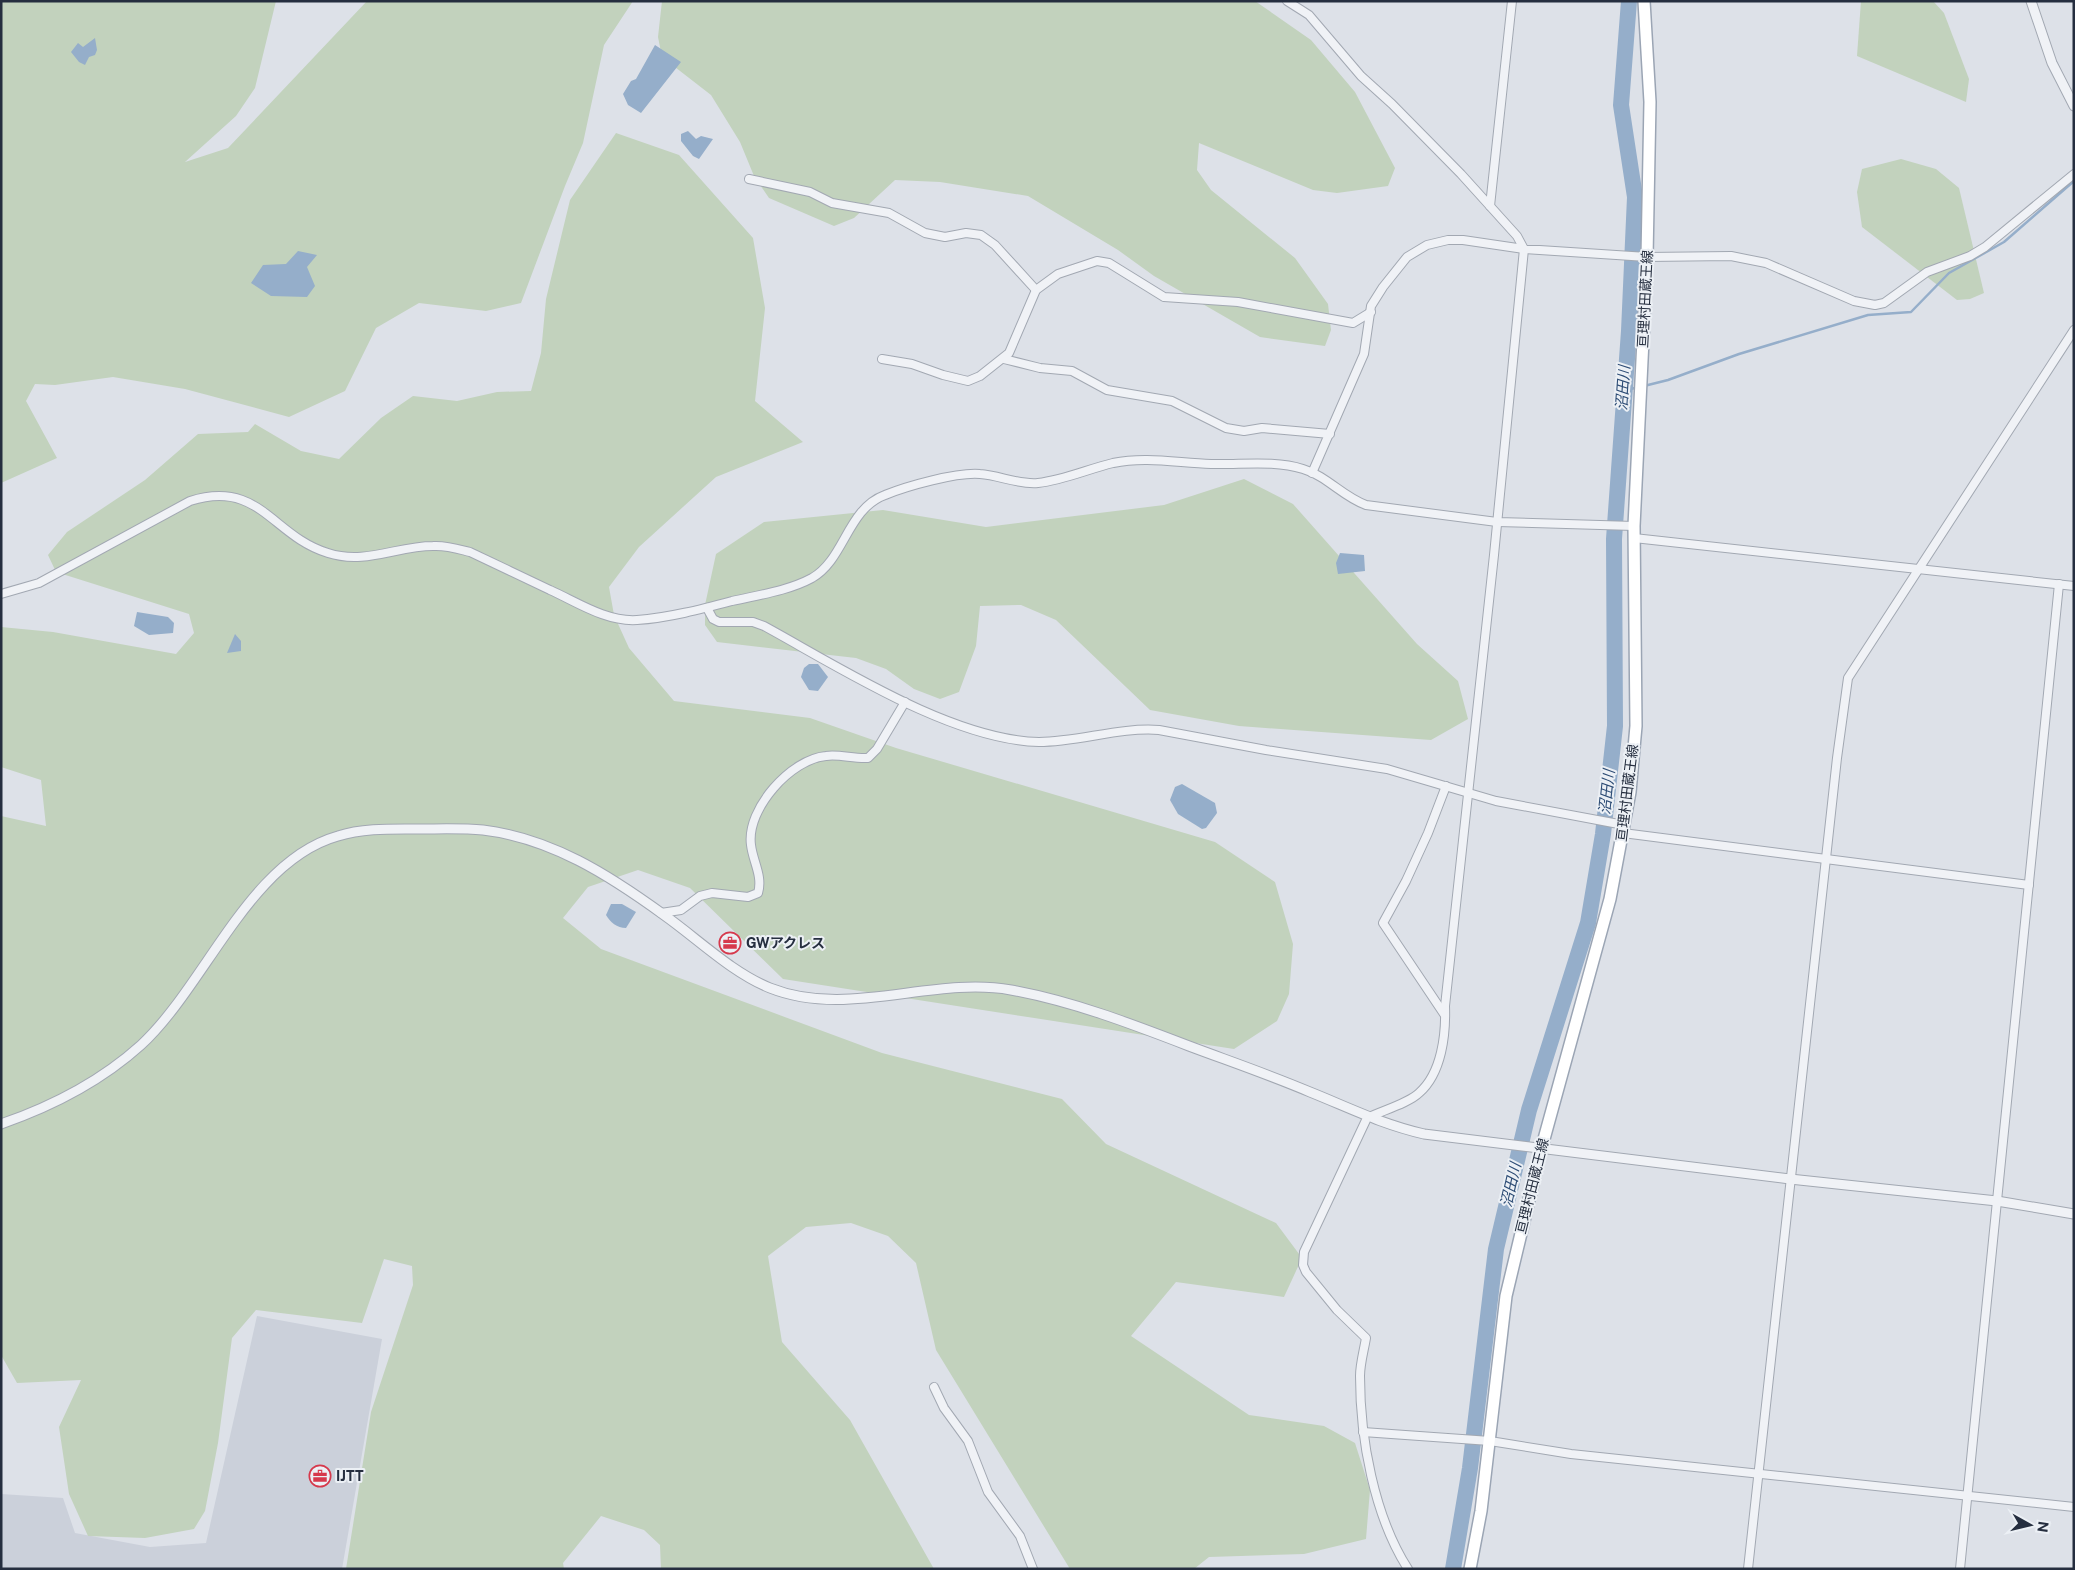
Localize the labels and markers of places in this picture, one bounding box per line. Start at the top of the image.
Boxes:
office icon: GWアクレス [718,931,742,955]
place label: GWアクレス [746,935,825,951]
office icon: IJTT [308,1464,332,1488]
place label: IJTT [336,1468,364,1484]

